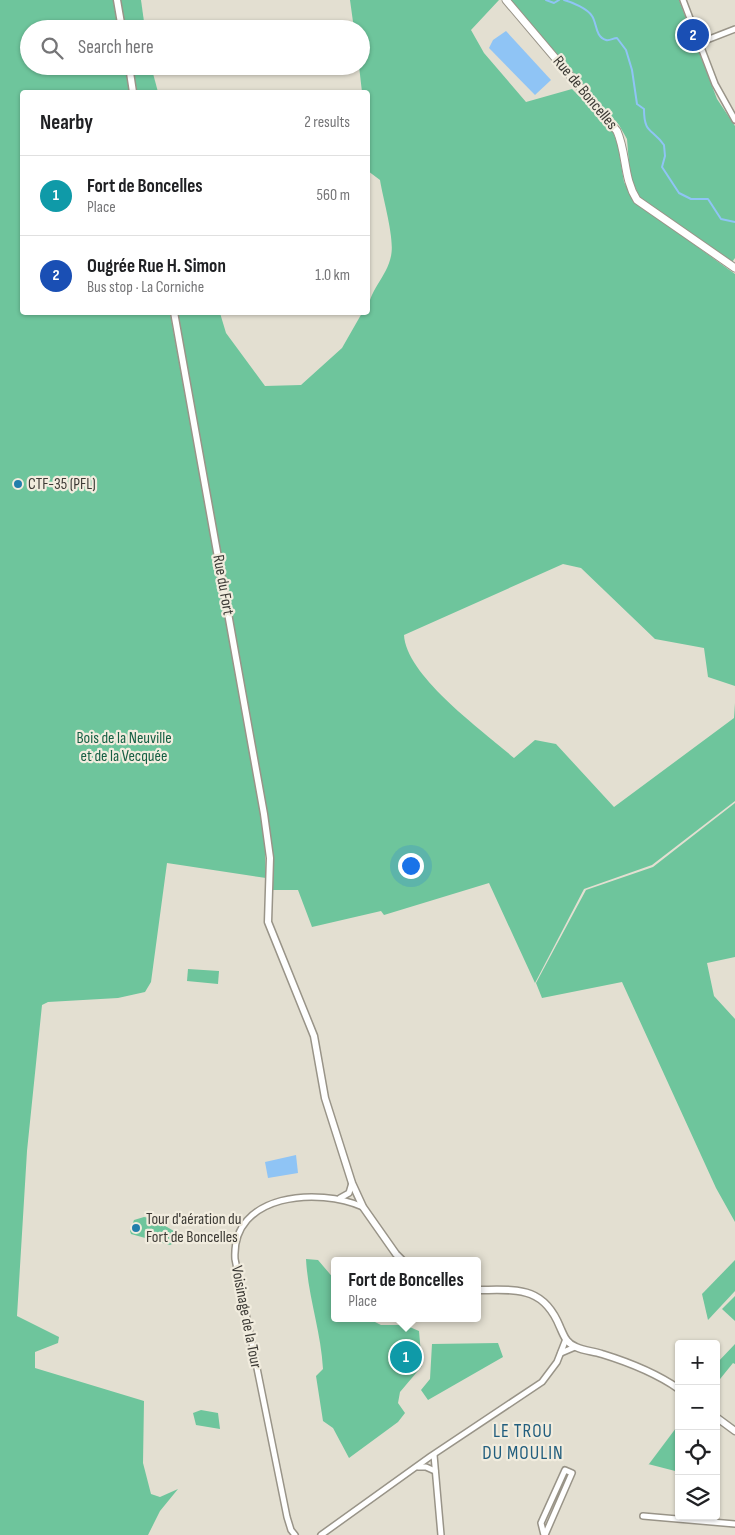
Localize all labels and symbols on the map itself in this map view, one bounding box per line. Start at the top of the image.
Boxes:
pin: 2 [677,16,709,54]
street label: Rue de Boncelles [549,52,621,134]
place label: CTF-35 (PFL) [28,475,96,494]
marker: CTF-35 (PFL) [12,478,24,490]
street label: Rue du Fort [208,553,238,617]
park label: Bois de la Neuville et de la Vecquée [76,729,172,766]
your location [398,853,424,879]
place label: Tour d'aération du Fort de Boncelles [146,1210,241,1247]
marker: Tour d'aération du Fort de Boncelles [130,1222,142,1234]
street label: Voisinage de la Tour [227,1264,265,1370]
pin: 1 [390,1338,422,1376]
district label: LE TROU DU MOULIN [482,1420,564,1465]

